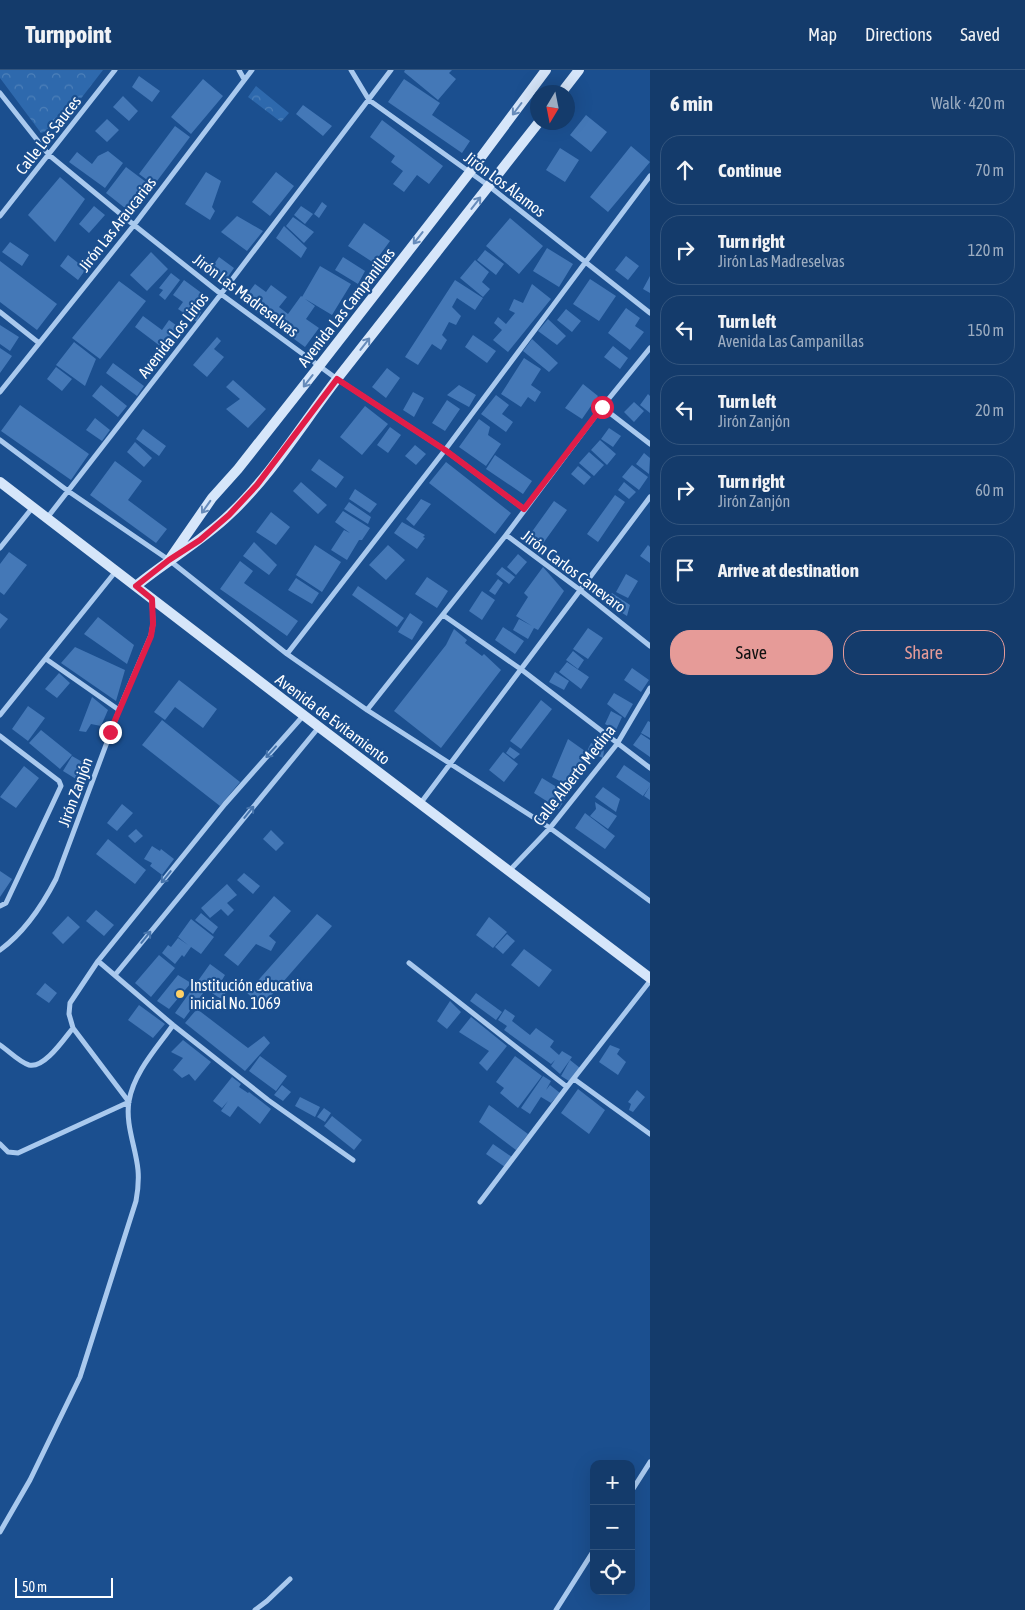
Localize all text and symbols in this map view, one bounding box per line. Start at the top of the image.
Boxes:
text: Turnpoint [25,21,111,48]
text: Map [808,24,837,45]
text: Directions [865,24,932,45]
text: Saved [960,24,1000,45]
north arrow [530,85,575,130]
text: 6 min [670,91,713,115]
street label: Calle Los Sauces [12,92,84,178]
text: Walk · 420 m [931,94,1005,112]
one-way arrow [511,102,522,115]
street label: Jirón Los Álamos [461,148,549,221]
icon: ahead [671,156,699,184]
text: Continue [718,159,782,181]
text: 70 m [975,161,1004,179]
street label: Jirón Las Araucarias [75,173,160,275]
one-way arrow [471,197,482,210]
text: Turn right [718,230,785,252]
one-way arrow [413,232,424,245]
icon: right [671,236,699,264]
text: 120 m [968,241,1004,259]
street label: Avenida Las Campanillas [294,244,399,371]
street label: Jirón Las Madreselvas [190,250,302,341]
text: Jirón Las Madreselvas [718,252,845,270]
street label: Avenida Los Lirios [134,289,212,381]
text: Turn left [718,310,776,332]
icon: left [671,316,699,344]
text: 150 m [968,321,1004,339]
text: Avenida Las Campanillas [718,332,864,350]
one-way arrow [359,338,370,351]
one-way arrow [302,374,313,387]
text: Turn left [718,390,776,412]
route start [591,396,614,419]
icon: left [671,396,699,424]
text: 20 m [975,401,1004,419]
text: Jirón Zanjón [718,412,790,430]
text: Turn right [718,470,785,492]
icon: right [671,476,699,504]
text: 60 m [975,481,1004,499]
text: Jirón Zanjón [718,492,790,510]
one-way arrow [201,500,211,514]
street label: Jirón Carlos Canevaro [519,526,629,616]
icon: arrive [671,556,699,584]
text: Arrive at destination [718,559,859,581]
button: Save [670,630,833,675]
button: Share [843,630,1005,675]
street label: Avenida de Evitamiento [272,670,394,768]
route end [99,721,122,744]
street label: Calle Alberto Medina [529,721,619,829]
one-way arrow [265,745,276,758]
street label: Jirón Zanjón [54,755,97,829]
one-way arrow [244,805,255,818]
one-way arrow [161,870,172,883]
one-way arrow [141,931,152,944]
place label: Institución educativa inicial No. 1069 [190,976,313,1012]
marker: Institución educativa inicial No. 1069 [174,988,186,1000]
map controls [590,1460,635,1595]
button: + [590,1460,635,1505]
button: − [590,1505,635,1550]
button: locate [590,1550,635,1595]
scale bar [15,1575,112,1598]
text: 50 m [22,1579,47,1595]

